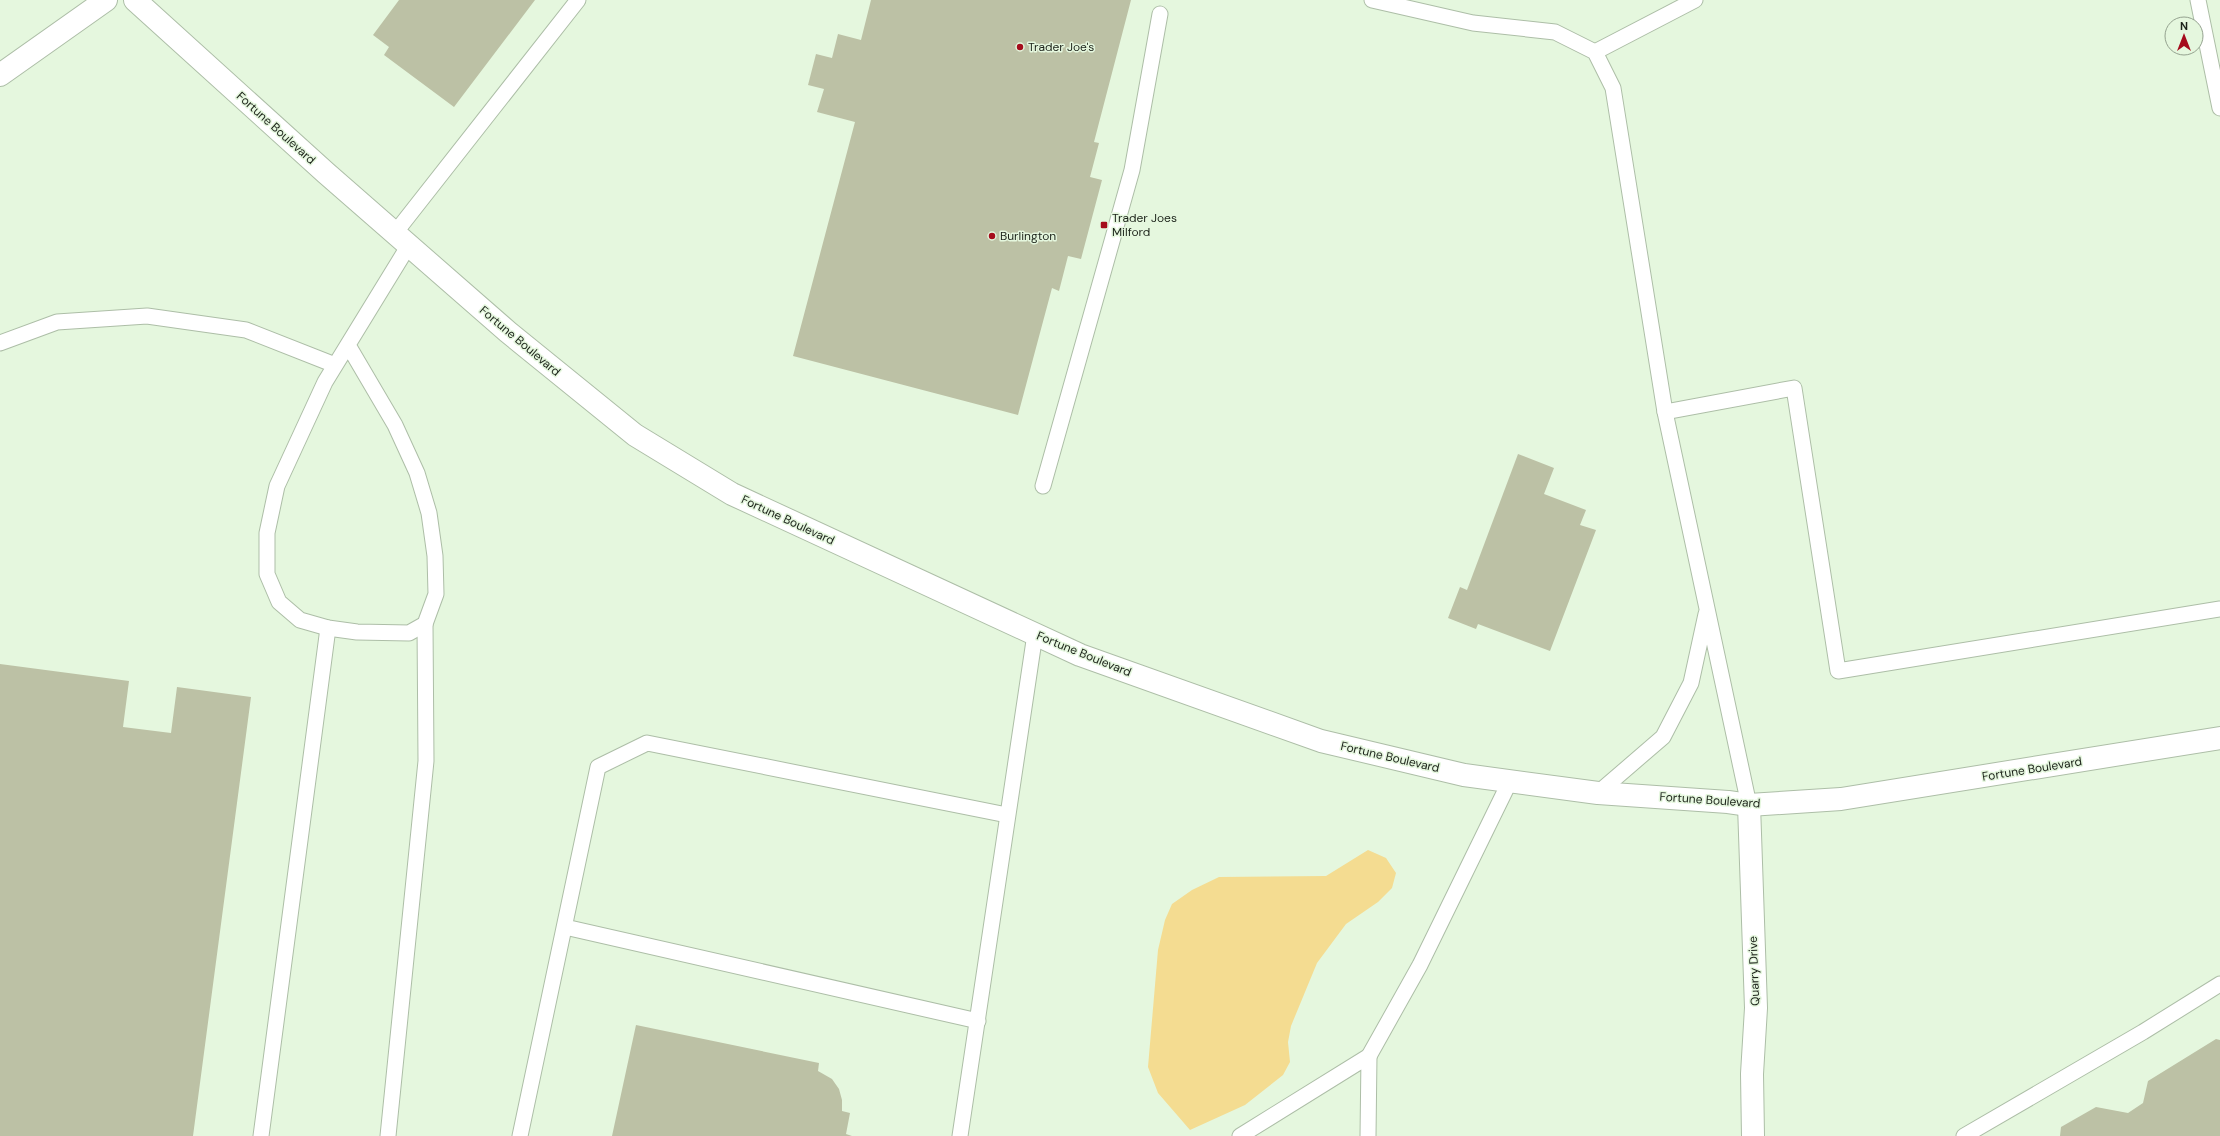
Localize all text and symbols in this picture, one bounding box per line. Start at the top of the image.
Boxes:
north arrow [2164,16,2204,56]
text: N [2180,19,2188,33]
place label: Trader Joe's [1028,39,1094,55]
marker: Trader Joe's [1015,42,1025,52]
street label: Fortune Boulevard [233,88,319,168]
place label: Trader Joes Milford [1112,210,1177,240]
marker: Trader Joes Milford [1099,220,1109,230]
place label: Burlington [1000,228,1056,244]
marker: Burlington [987,231,997,241]
street label: Fortune Boulevard [476,302,564,380]
street label: Fortune Boulevard [739,491,837,549]
street label: Fortune Boulevard [1034,628,1134,680]
street label: Fortune Boulevard [1339,738,1441,776]
street label: Fortune Boulevard [1981,753,2083,785]
street label: Fortune Boulevard [1659,788,1761,812]
street label: Quarry Drive [1745,936,1763,1006]

